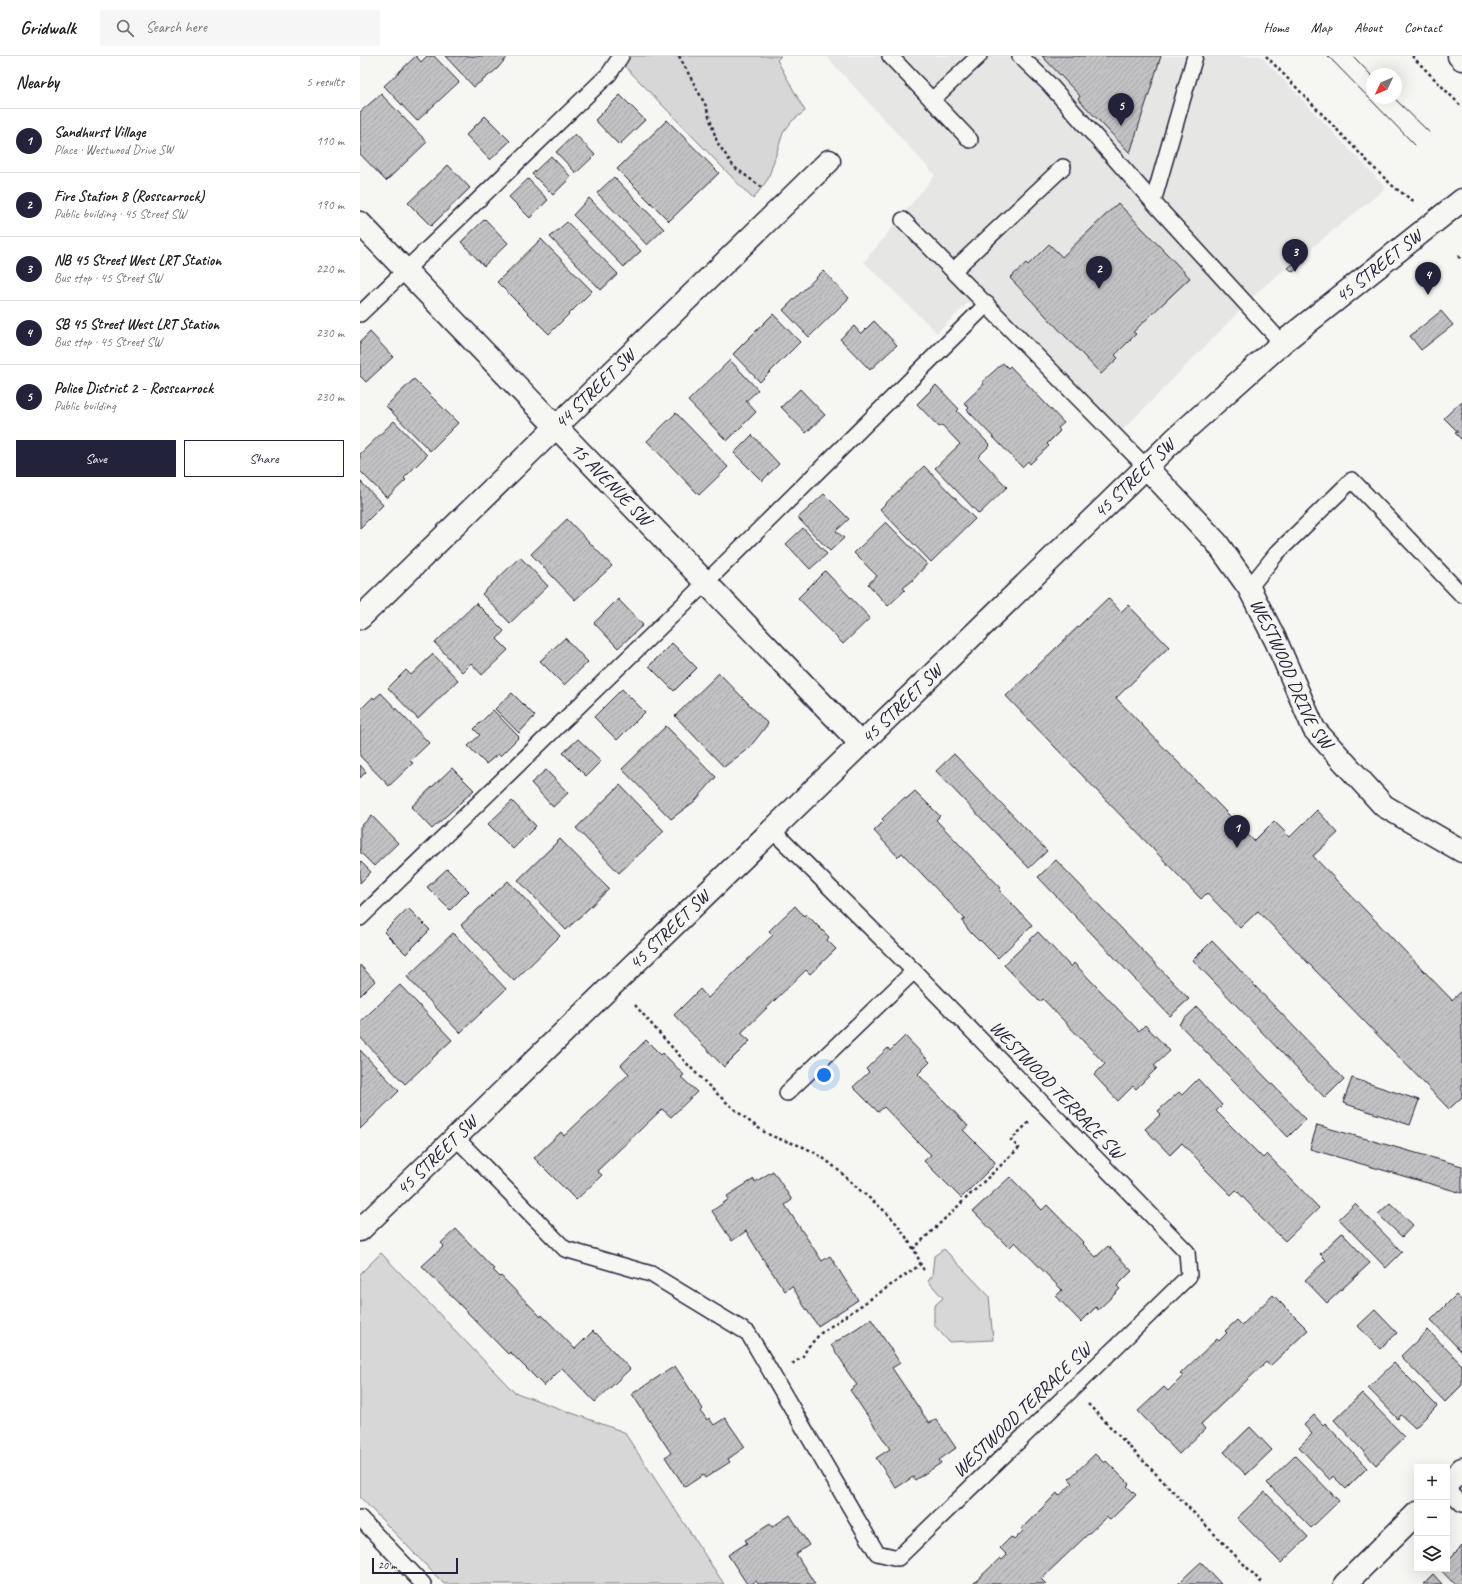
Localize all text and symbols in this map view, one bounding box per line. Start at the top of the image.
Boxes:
search box [100,10,380,46]
text: Gridwalk [20,16,76,40]
icon: search [114,17,136,39]
text: Search here [146,18,207,37]
text: Home [1263,19,1289,36]
text: Map [1311,19,1332,36]
text: About [1354,19,1382,36]
text: Contact [1404,19,1442,36]
north arrow [1366,68,1402,104]
text: Nearby [16,72,59,93]
text: 5 results [306,74,344,90]
pin: 5 [1108,93,1134,126]
text: Sandhurst Village [54,123,145,142]
text: 1 [26,133,32,149]
text: 110 m [316,133,344,149]
text: Place · Westwood Drive SW [54,142,173,158]
text: Fire Station 8 (Rosscarrock) [54,187,204,206]
text: 2 [26,197,32,213]
text: 190 m [316,197,344,213]
text: Public building · 45 Street SW [54,206,187,222]
street label: 45 STREET SW [1329,225,1427,307]
pin: 3 [1282,239,1308,272]
text: NB 45 Street West LRT Station [54,251,221,270]
pin: 2 [1086,256,1112,289]
text: 3 [26,261,32,277]
text: 220 m [316,261,344,277]
pin: 4 [1415,262,1441,295]
text: Bus stop · 45 Street SW [54,270,162,286]
text: SB 45 Street West LRT Station [54,315,219,334]
text: 4 [26,325,32,341]
text: 230 m [316,325,344,341]
text: Bus stop · 45 Street SW [54,334,162,350]
street label: 44 STREET SW [549,343,642,434]
text: Police District 2 - Rosscarrock [54,379,213,398]
text: 5 [26,389,32,405]
text: 230 m [316,389,344,405]
text: Public building [54,398,116,414]
street label: 45 STREET SW [1089,432,1182,523]
street label: 15 AVENUE SW [565,437,659,533]
button: Save [16,440,176,477]
button: Share [184,440,344,477]
street label: WESTWOOD DRIVE SW [1244,595,1340,756]
street label: 45 STREET SW [856,658,949,749]
pin: 1 [1224,815,1250,848]
street label: 45 STREET SW [624,883,717,975]
street label: WESTWOOD TERRACE SW [985,1016,1131,1166]
your location [814,1065,834,1085]
street label: 45 STREET SW [391,1109,484,1200]
street label: WESTWOOD TERRACE SW [948,1336,1098,1482]
map controls [1414,1464,1450,1572]
button: + [1414,1464,1450,1500]
button: − [1414,1500,1450,1536]
button: layers [1414,1536,1450,1572]
scale bar [372,1556,458,1575]
text: 20 m [378,1558,397,1572]

